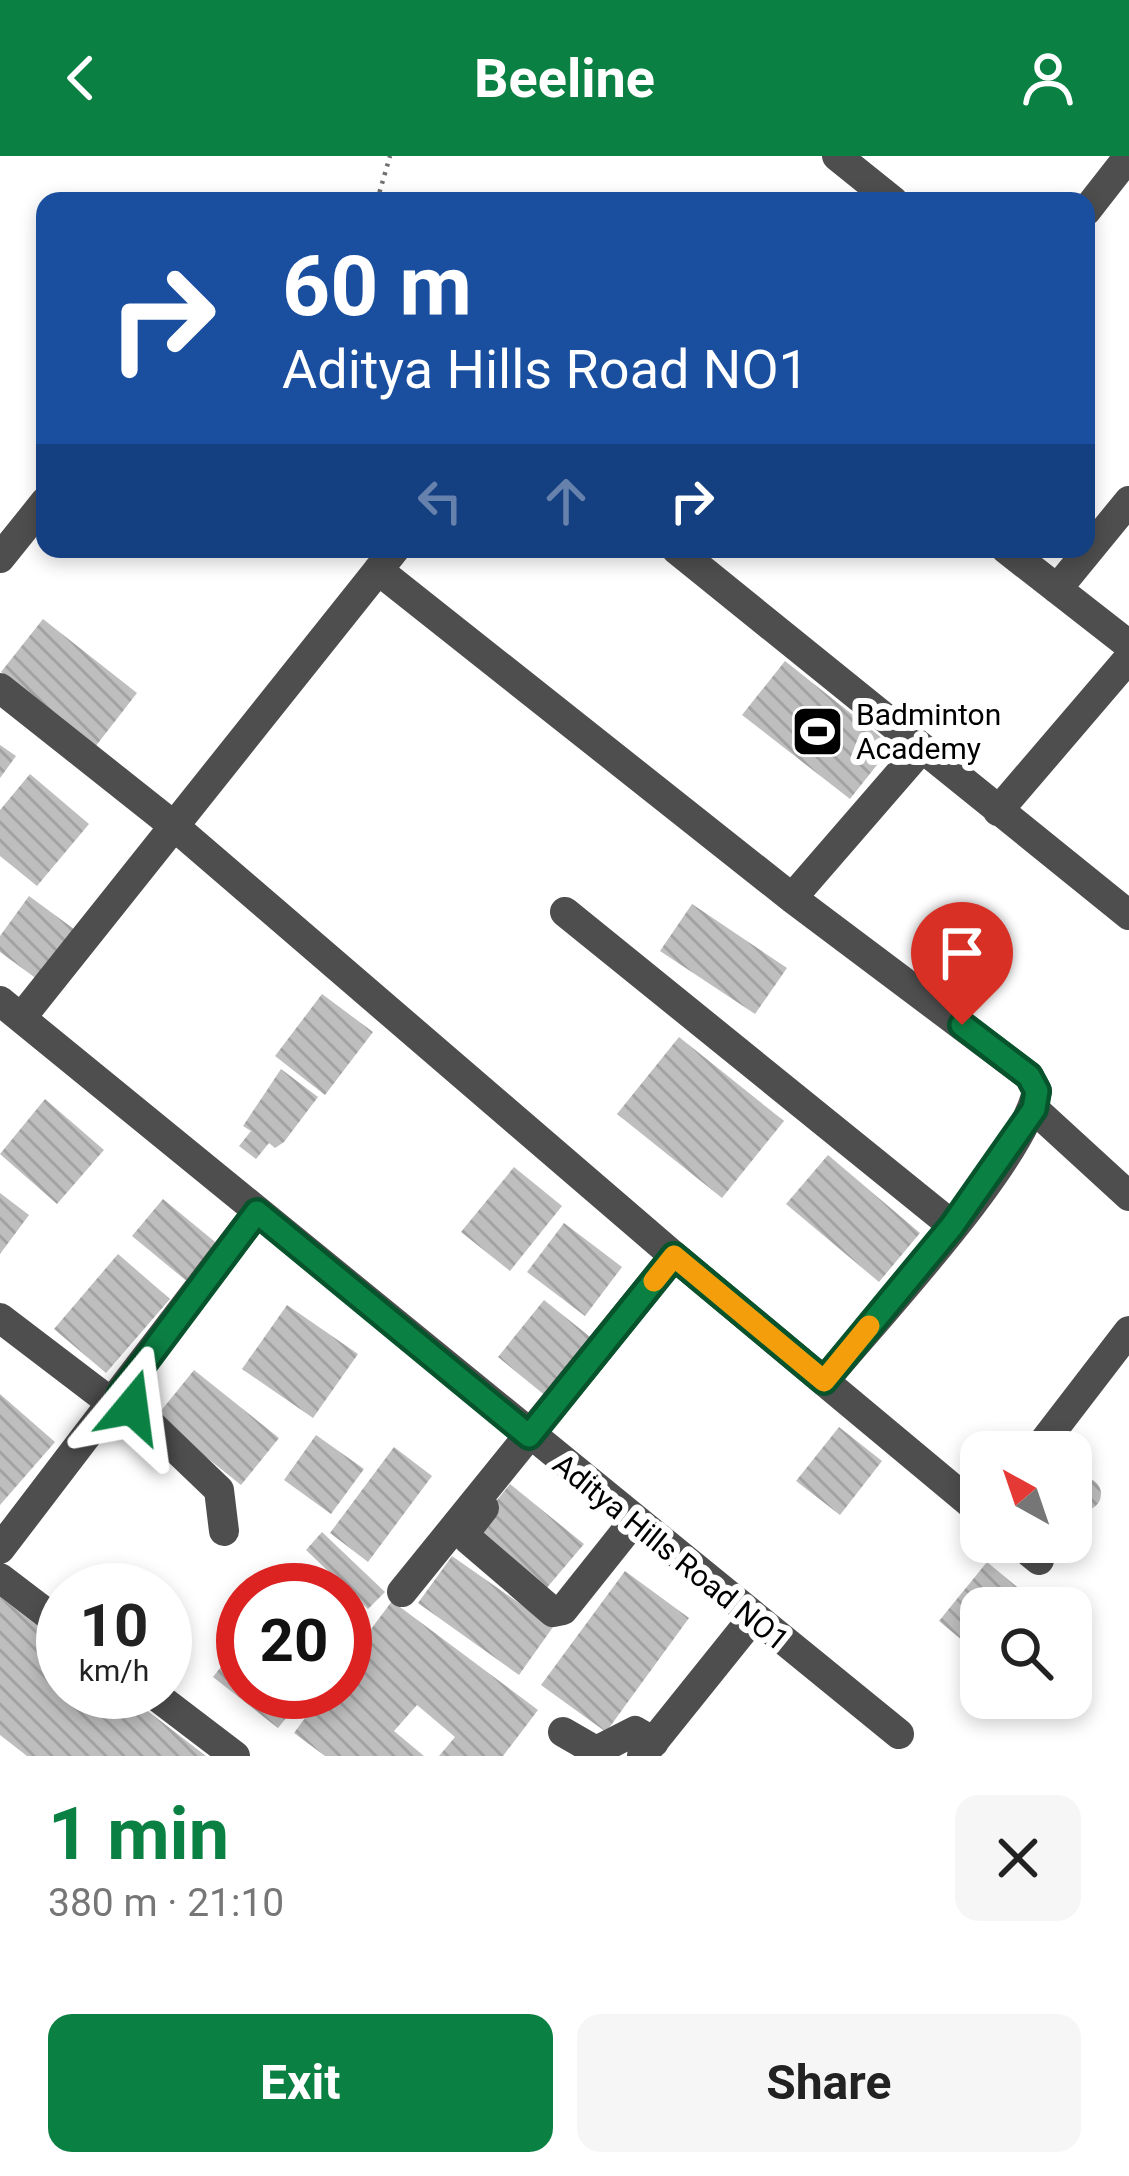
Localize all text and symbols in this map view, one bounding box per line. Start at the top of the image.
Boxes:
icon: back [48,45,114,111]
icon: person [1015,45,1081,111]
text: Beeline [474,47,655,110]
text: 60 m [282,237,472,336]
icon: right [84,240,240,396]
text: Aditya Hills Road NO1 [282,338,809,401]
icon: left [407,468,473,534]
icon: ahead [533,468,599,534]
icon: right [659,468,725,534]
place label: Badminton Academy [856,697,1001,766]
sports icon: Badminton Academy [789,703,845,759]
pin [911,902,1013,1025]
icon: arrive [929,920,995,986]
position arrow [69,1344,195,1470]
north arrow [960,1431,1092,1563]
map controls [960,1431,1092,1719]
street label: Aditya Hills Road NO1 [546,1446,796,1658]
speed limit sign: 20 [216,1563,372,1719]
button: search [960,1587,1092,1719]
text: 10 [80,1590,148,1661]
text: km/h [79,1653,149,1688]
text: 1 min [48,1792,229,1877]
button: close [955,1795,1081,1921]
text: 380 m · 21:10 [48,1880,284,1926]
button: Exit [48,2014,553,2152]
button: Share [577,2014,1081,2152]

